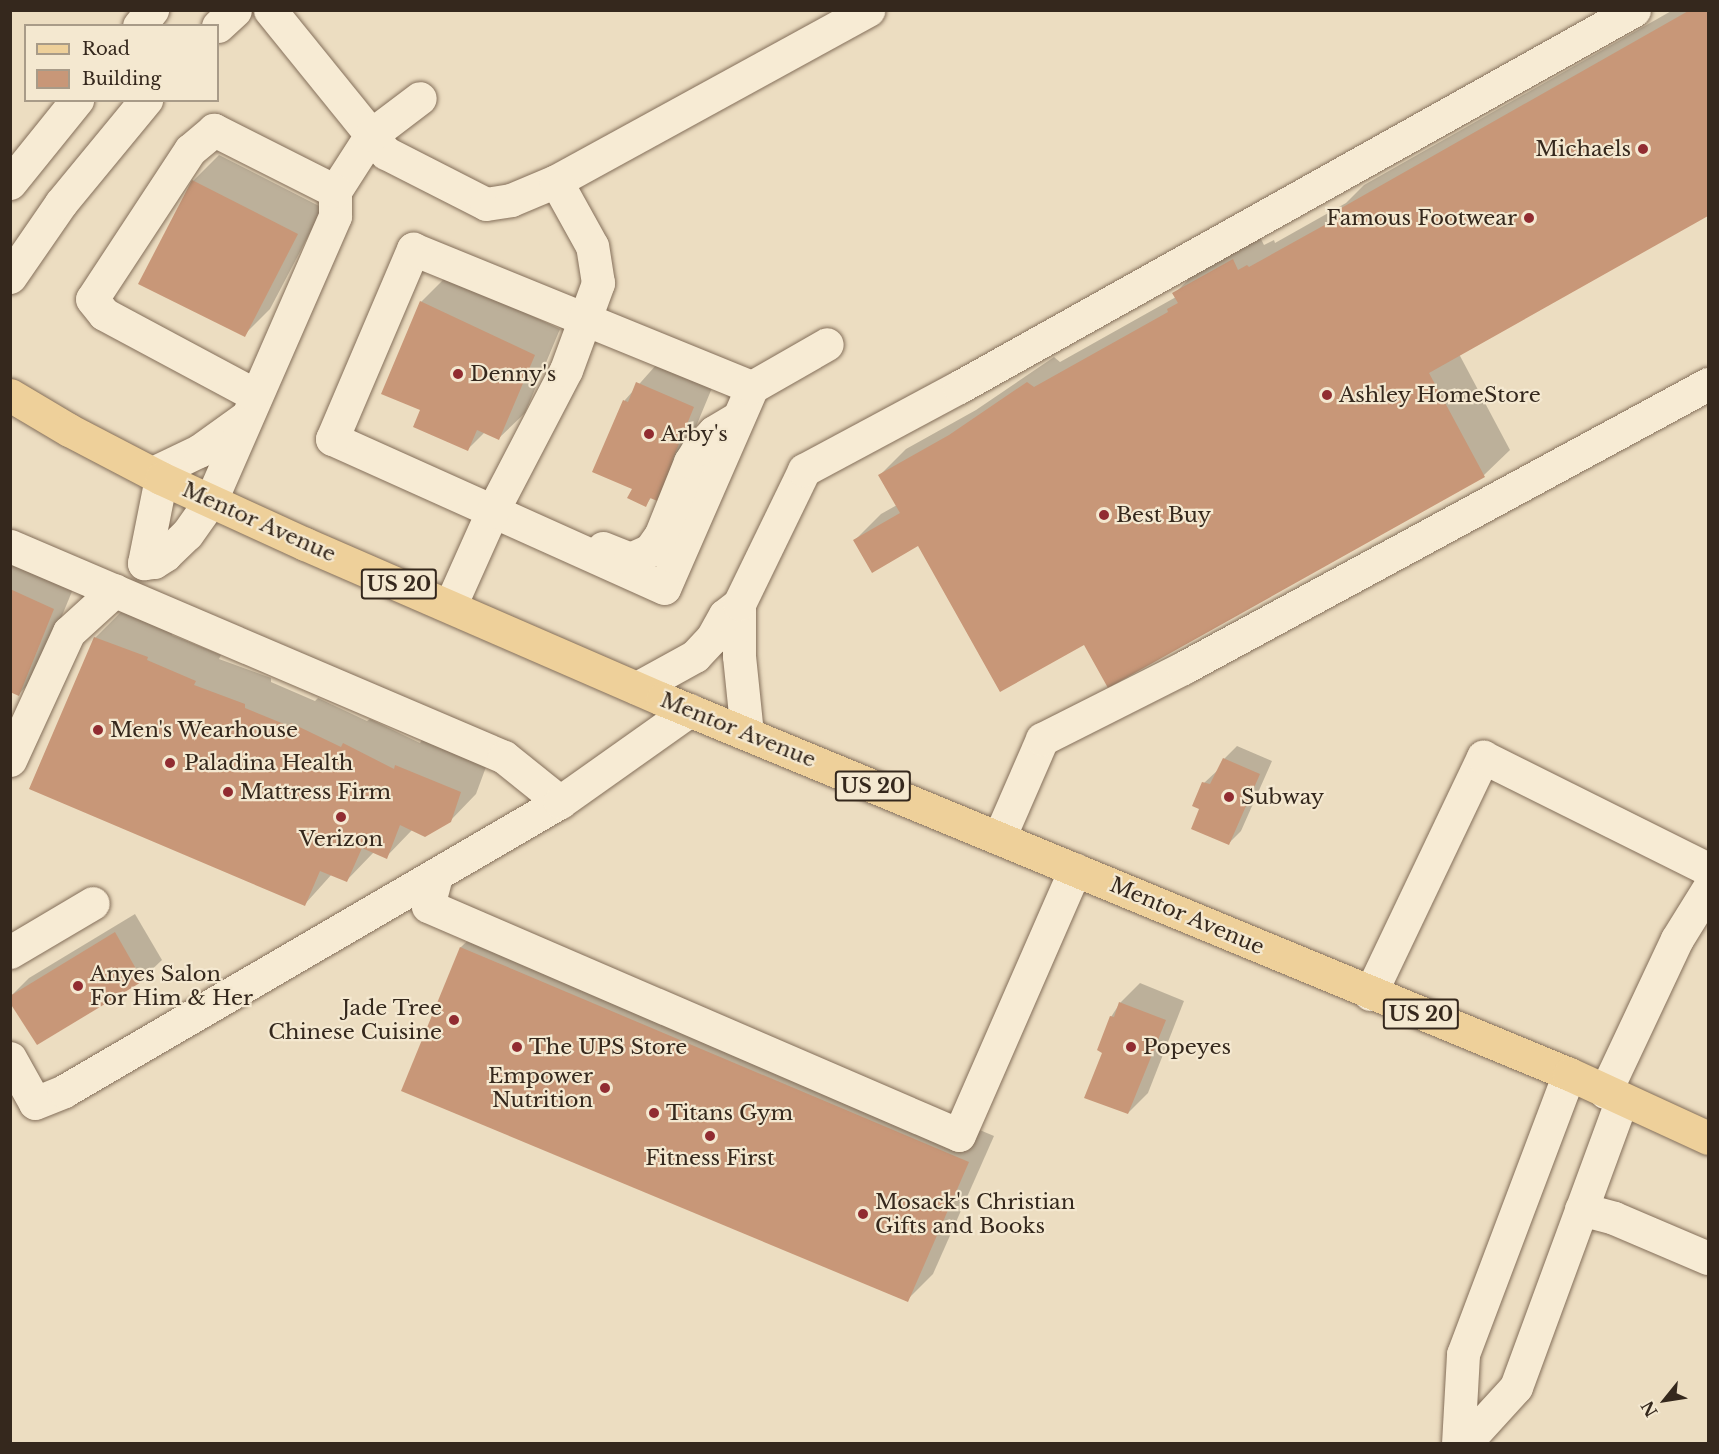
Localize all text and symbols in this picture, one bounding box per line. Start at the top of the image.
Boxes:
legend [24,24,219,102]
text: Road [82,38,130,60]
text: Building [82,68,161,90]
place label: Michaels [1535,136,1631,162]
marker: Michaels [1636,142,1650,156]
place label: Famous Footwear [1326,205,1517,231]
marker: Famous Footwear [1522,211,1536,225]
place label: Denny's [470,361,556,387]
marker: Denny's [451,367,465,381]
place label: Ashley HomeStore [1339,382,1541,408]
marker: Ashley HomeStore [1320,388,1334,402]
place label: Arby's [661,421,728,447]
marker: Arby's [642,427,656,441]
street label: Mentor Avenue [178,477,340,567]
place label: Best Buy [1116,502,1211,528]
marker: Best Buy [1097,508,1111,522]
road number: US 20 [360,567,438,601]
street label: Mentor Avenue [656,687,820,773]
place label: Men's Wearhouse [110,717,299,743]
marker: Men's Wearhouse [91,723,105,737]
place label: Paladina Health [184,750,354,776]
marker: Paladina Health [161,754,179,772]
road number: US 20 [834,769,912,803]
place label: Mattress Firm [240,779,391,805]
place label: Subway [1241,784,1324,810]
marker: Mattress Firm [221,785,235,799]
marker: Subway [1222,790,1236,804]
marker: Verizon [334,810,348,824]
place label: Verizon [299,826,383,852]
street label: Mentor Avenue [1105,872,1269,960]
place label: Anyes Salon For Him & Her [90,961,254,1011]
marker: Anyes Salon For Him & Her [71,979,85,993]
place label: Jade Tree Chinese Cuisine [268,995,442,1045]
road number: US 20 [1382,997,1460,1031]
marker: Jade Tree Chinese Cuisine [447,1013,461,1027]
place label: The UPS Store [529,1034,687,1060]
place label: Popeyes [1143,1034,1231,1060]
marker: The UPS Store [510,1040,524,1054]
marker: Popeyes [1124,1040,1138,1054]
place label: Empower Nutrition [488,1063,593,1113]
marker: Empower Nutrition [598,1081,612,1095]
place label: Titans Gym [666,1100,793,1126]
marker: Titans Gym [647,1106,661,1120]
marker: Fitness First [703,1129,717,1143]
place label: Fitness First [645,1145,775,1171]
place label: Mosack's Christian Gifts and Books [875,1189,1075,1239]
marker: Mosack's Christian Gifts and Books [856,1207,870,1221]
north arrow [1635,1370,1695,1430]
text: N [1637,1397,1662,1421]

